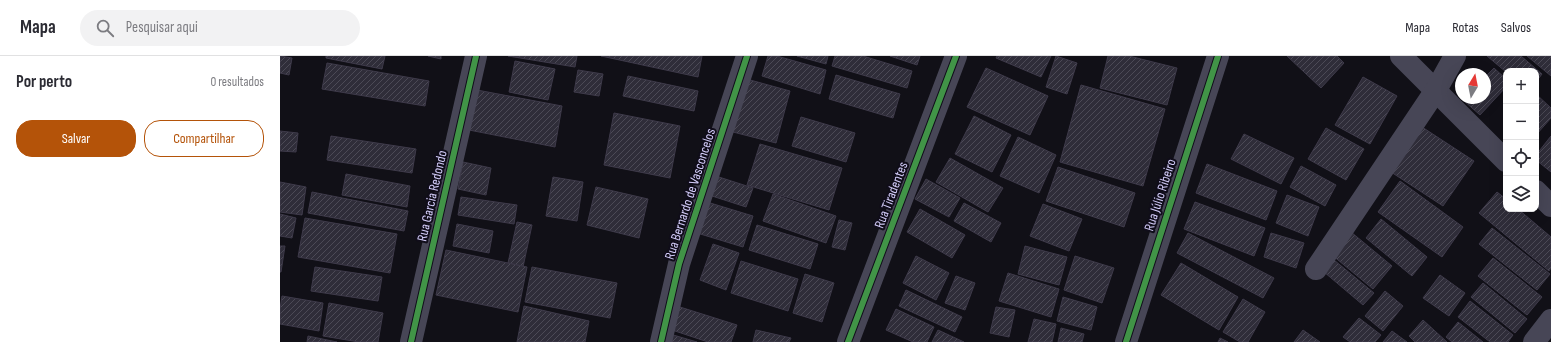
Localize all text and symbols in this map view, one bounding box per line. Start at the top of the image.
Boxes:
search box [80,10,360,46]
text: Mapa [20,16,56,39]
icon: search [94,17,116,39]
text: Pesquisar aqui [126,18,198,37]
text: Mapa [1405,19,1430,36]
text: Rotas [1452,19,1479,36]
text: Salvos [1501,19,1531,36]
north arrow [1455,68,1491,104]
map controls [1503,68,1539,212]
button: + [1503,68,1539,104]
text: Por perto [16,72,72,92]
text: 0 resultados [210,74,264,90]
button: − [1503,104,1539,140]
button: Salvar [16,120,136,157]
button: Compartilhar [144,120,264,157]
street label: Rua Bernardo de Vasconcelos [661,126,719,262]
button: locate [1503,140,1539,176]
street label: Rua Garcia Redondo [413,149,451,243]
street label: Rua Júlio Ribeiro [1140,157,1180,233]
street label: Rua Tiradentes [871,159,911,231]
button: layers [1503,176,1539,212]

